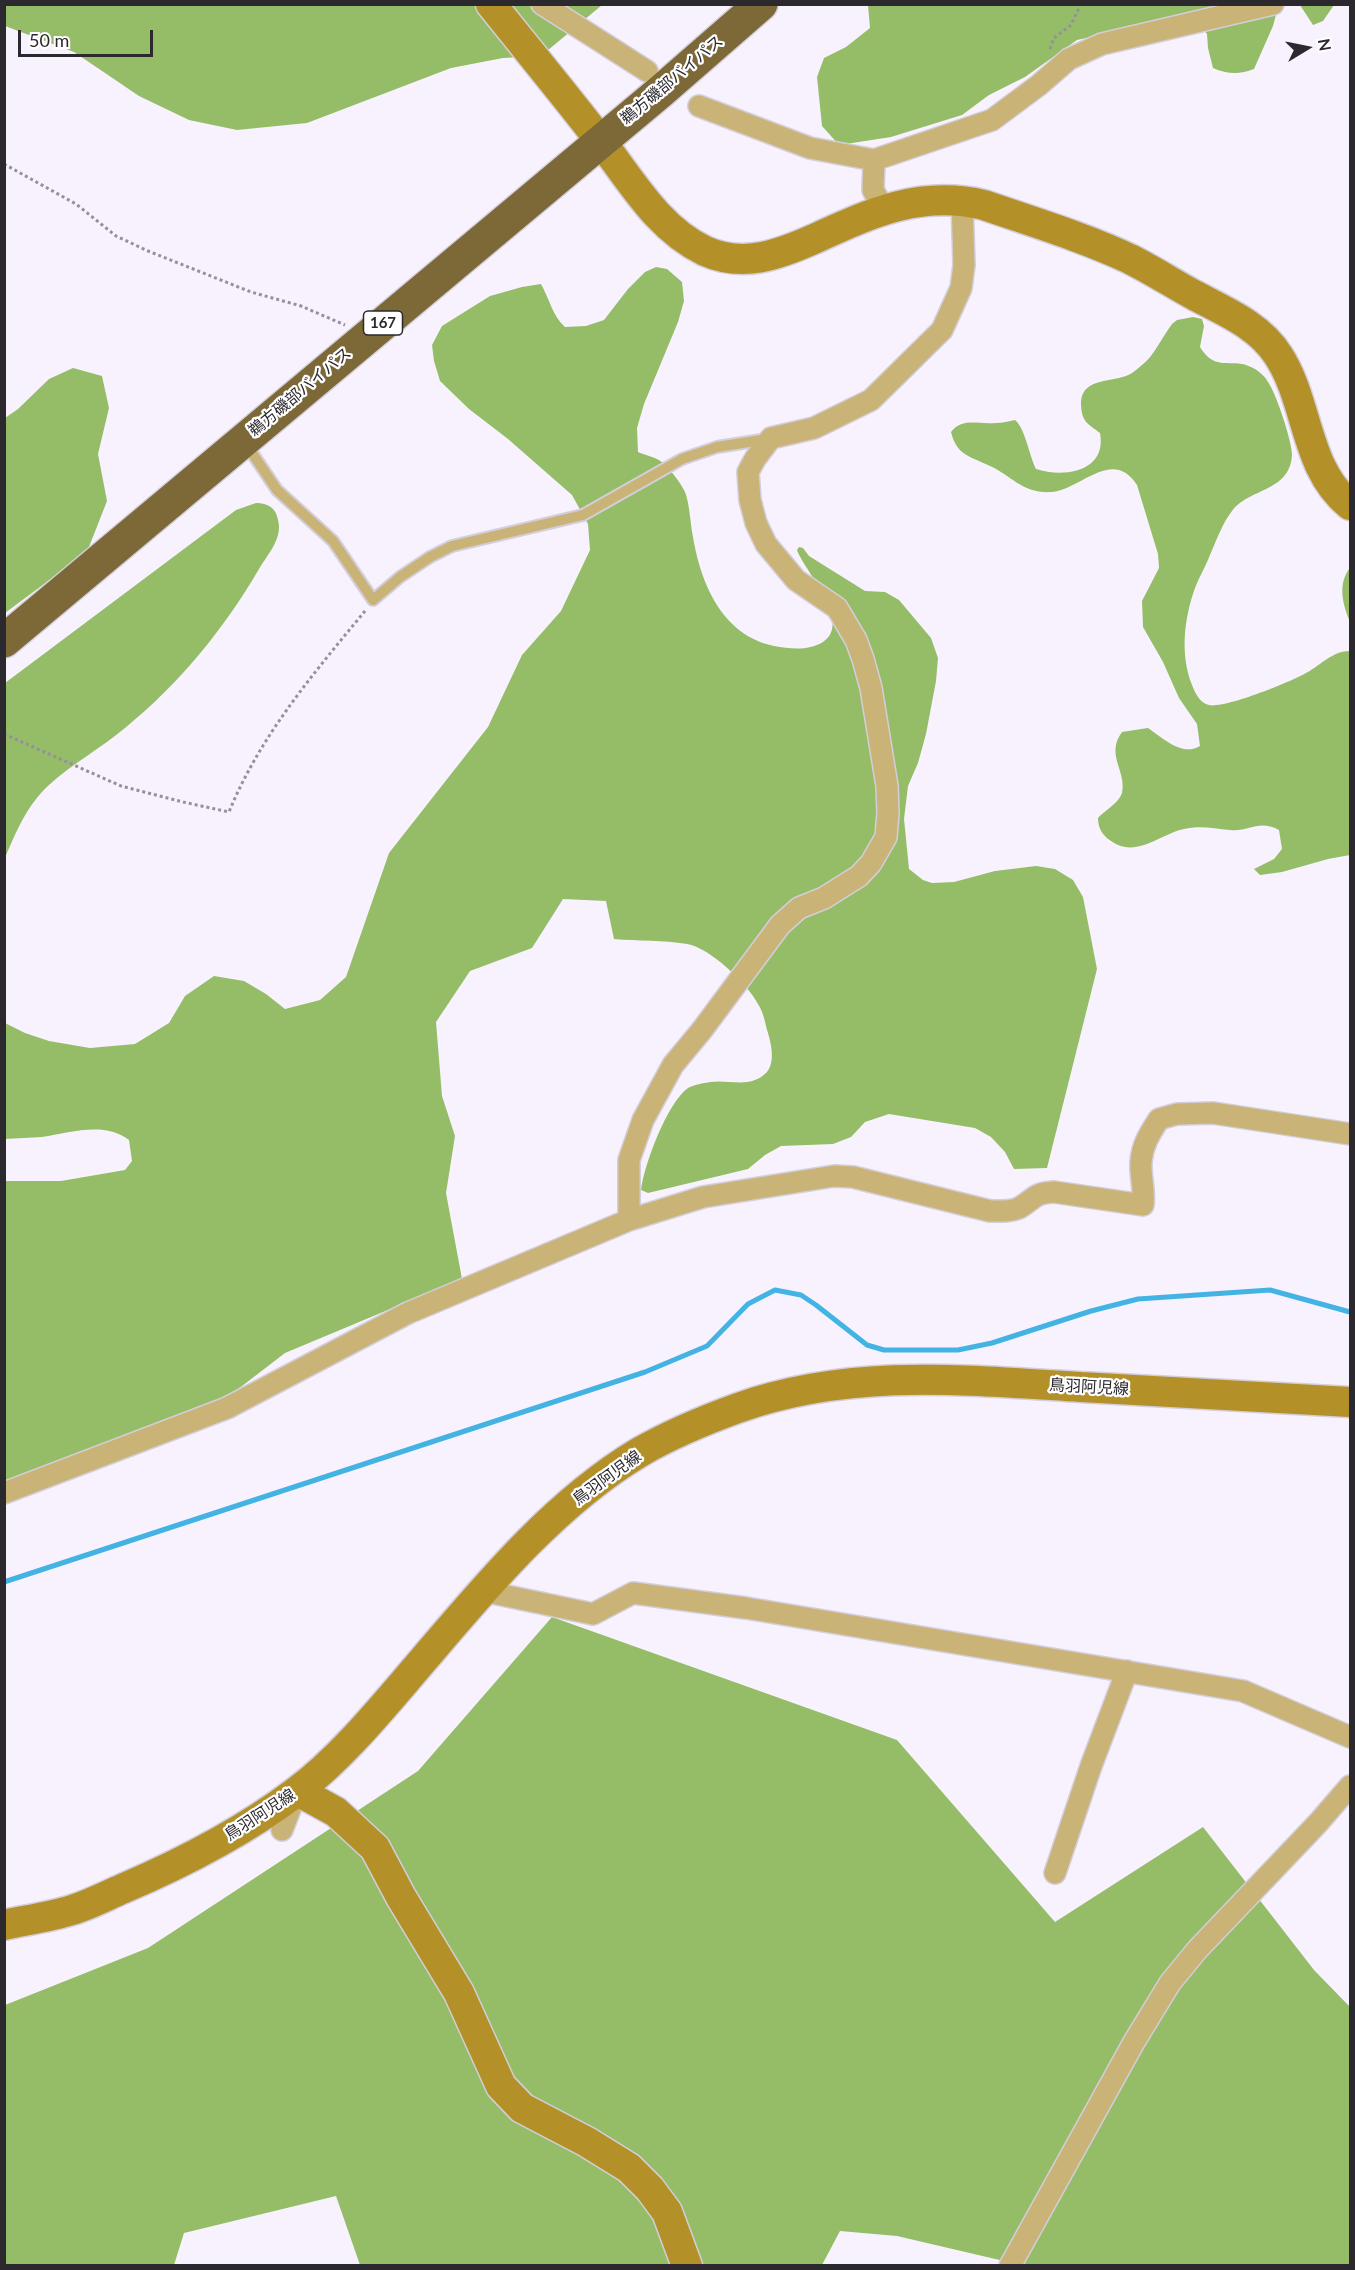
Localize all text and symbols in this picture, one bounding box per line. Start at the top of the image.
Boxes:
scale bar [21,18,156,56]
north arrow [1277,18,1337,78]
text: 50 m [29,29,69,51]
street label: 鵜方磯部バイパス [617,32,727,128]
text: N [1315,37,1336,52]
road number: 167 [364,311,403,335]
street label: 鵜方磯部バイパス [245,344,355,440]
street label: 鳥羽阿児線 [1049,1375,1129,1399]
street label: 鳥羽阿児線 [569,1447,645,1509]
street label: 鳥羽阿児線 [221,1785,299,1845]

